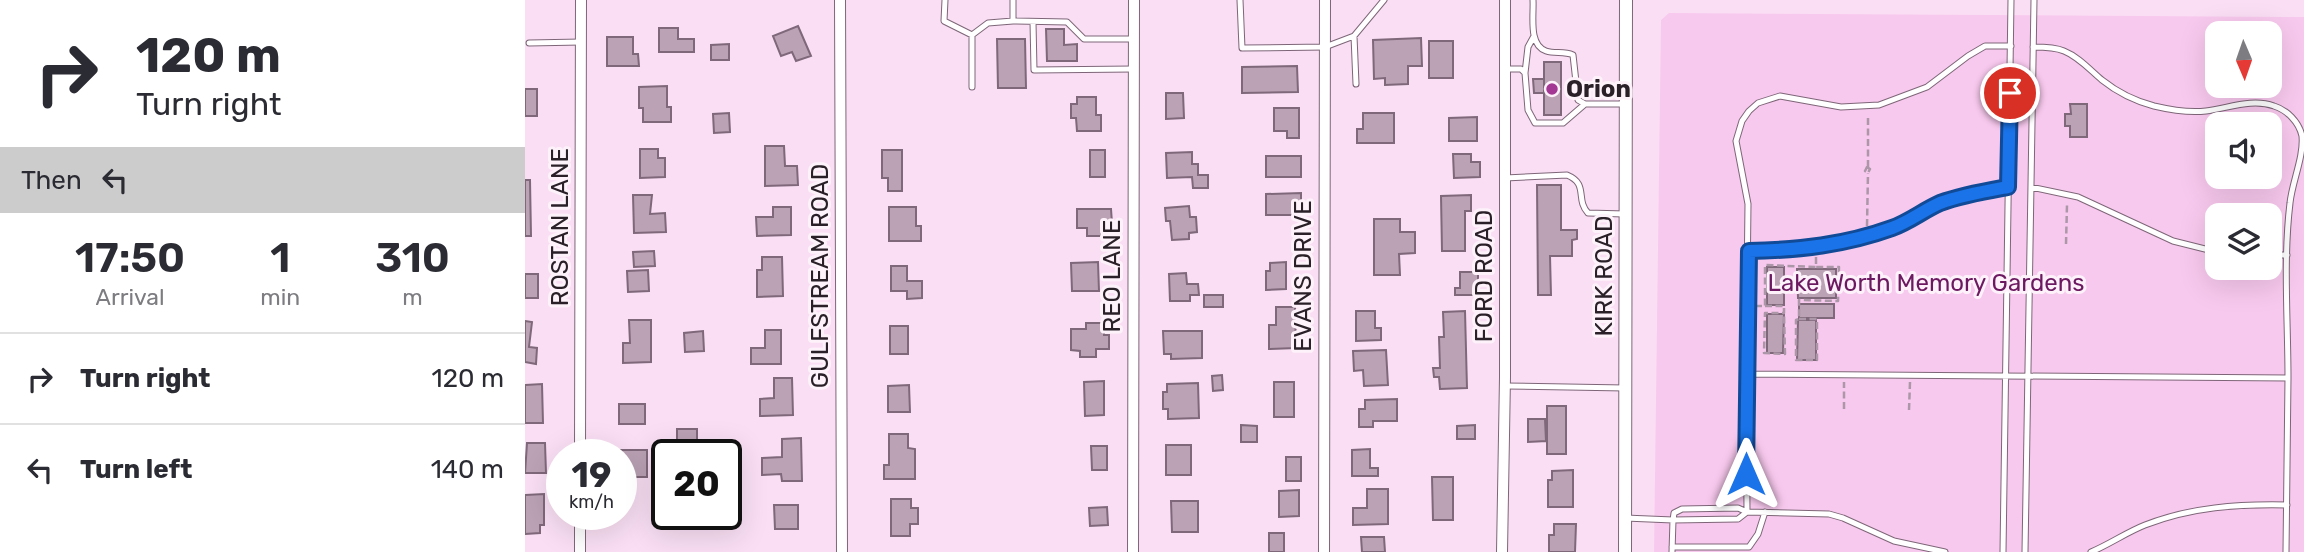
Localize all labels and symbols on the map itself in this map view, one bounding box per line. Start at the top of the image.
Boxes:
north arrow [2205,21,2282,98]
pin [1980,63,2040,123]
place label: Orion [1566,75,1631,103]
marker: Orion [1544,81,1560,97]
street label: ROSTAN LANE [546,148,574,306]
street label: GULFSTREAM ROAD [806,164,834,388]
street label: EVANS DRIVE [1289,200,1317,352]
street label: FORD ROAD [1470,210,1498,342]
street label: KIRK ROAD [1590,215,1618,337]
street label: REO LANE [1098,219,1126,333]
park label: Lake Worth Memory Gardens [1767,269,2085,297]
position arrow [1709,437,1783,511]
speed limit sign: 20 [651,439,742,530]

